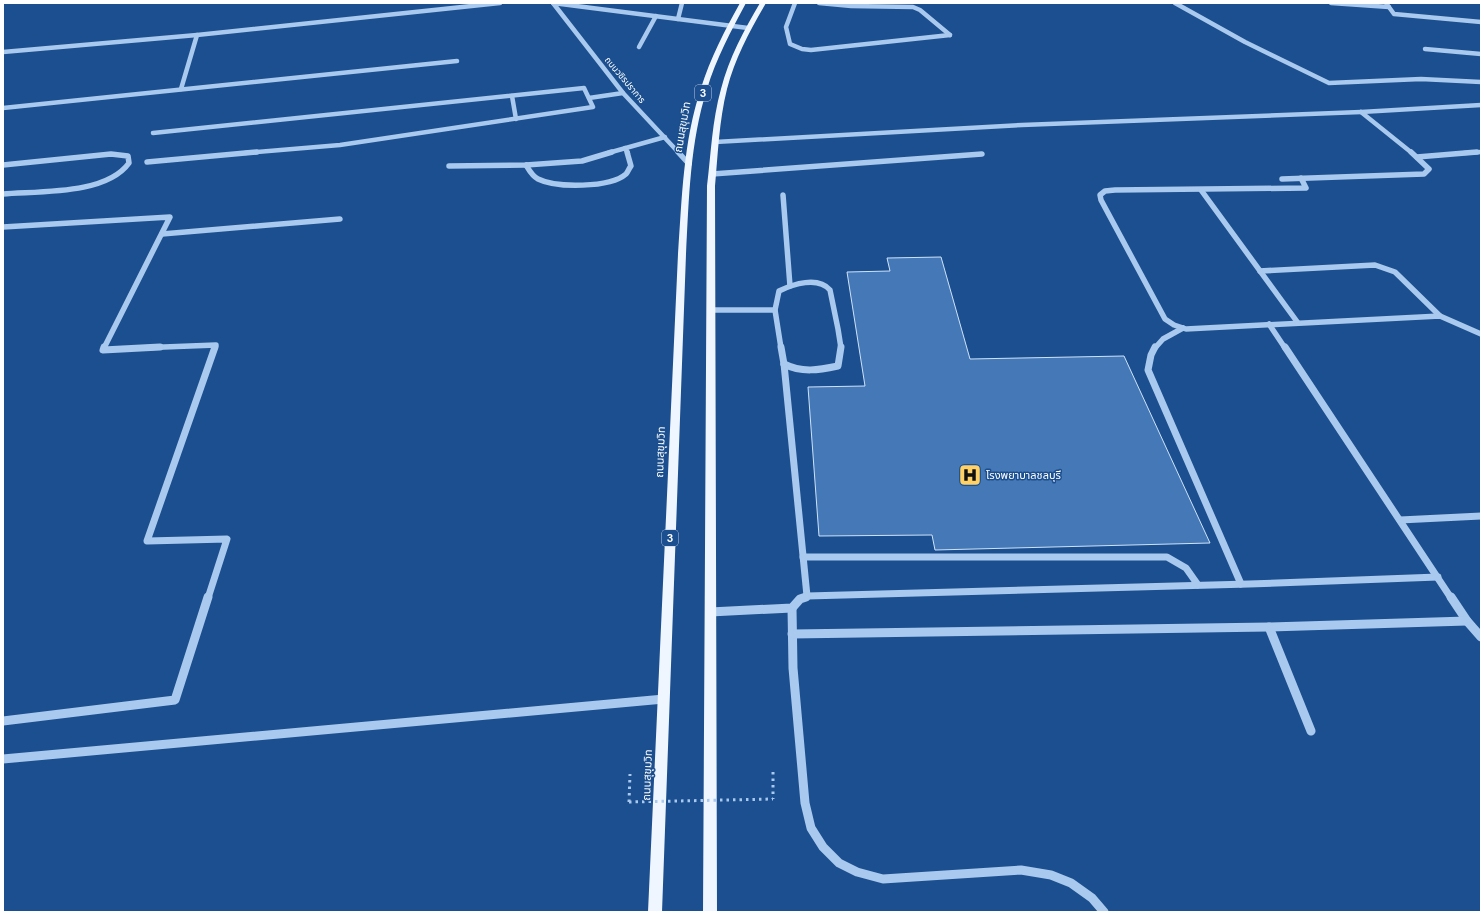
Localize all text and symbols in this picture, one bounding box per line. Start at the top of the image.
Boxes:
street label: ถนนวชิรปราการ [603,54,648,106]
road number: 3 [695,85,711,101]
street label: ถนนสุขุมวิท [671,101,693,153]
street label: ถนนสุขุมวิท [652,426,668,478]
hospital icon: โรงพยาบาลชลบุรี [957,462,983,488]
place label: โรงพยาบาลชลบุรี [986,468,1061,482]
road number: 3 [662,530,678,546]
street label: ถนนสุขุมวิท [639,749,655,801]

